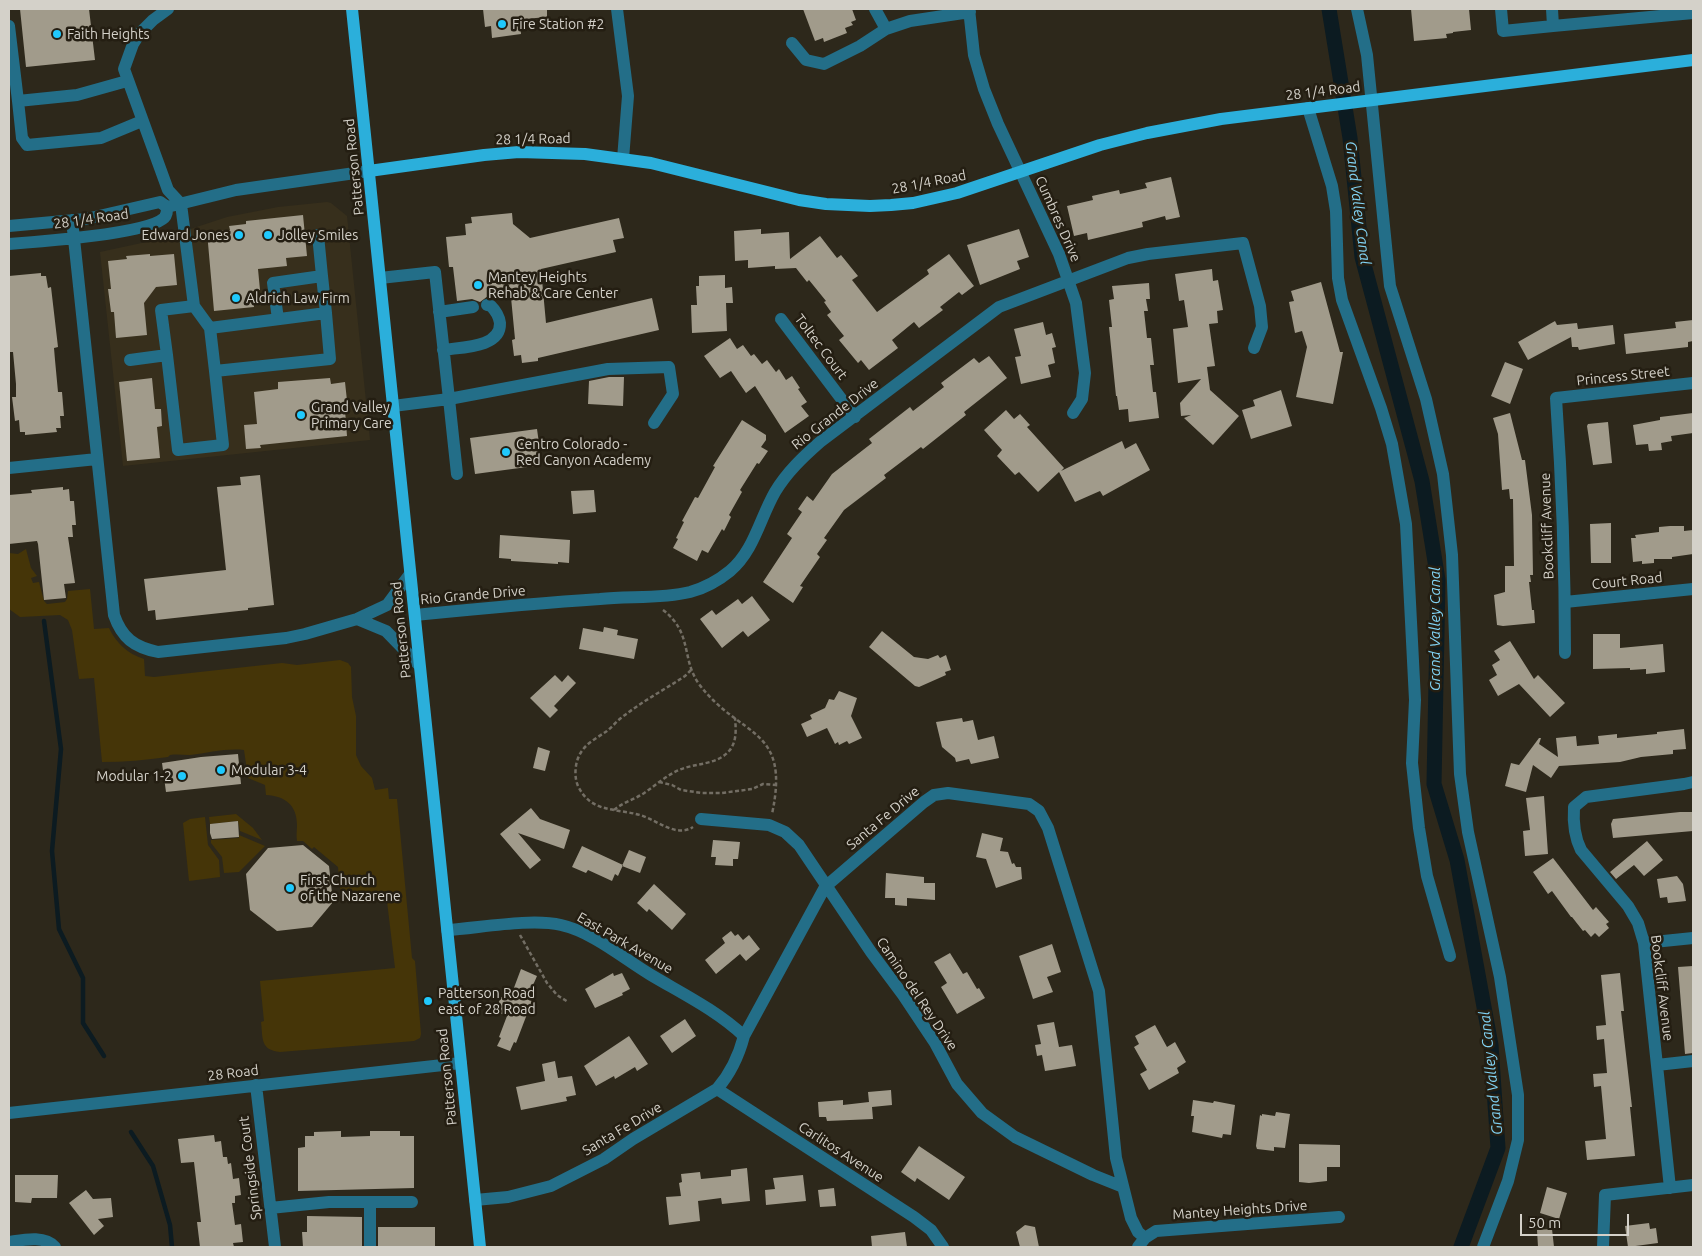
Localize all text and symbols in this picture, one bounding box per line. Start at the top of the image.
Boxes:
place label: Fire Station #2 [512,16,604,32]
marker: Fire Station #2 [496,18,508,30]
place label: Faith Heights [67,26,150,42]
marker: Faith Heights [51,28,63,40]
street label: 28 1/4 Road [1285,78,1361,104]
street label: Patterson Road [341,118,367,216]
street label: 28 1/4 Road [495,130,571,148]
water label: Grand Valley Canal [1341,140,1375,266]
street label: 28 1/4 Road [890,167,968,197]
street label: Cumbres Drive [1032,174,1084,264]
street label: 28 1/4 Road [52,205,130,233]
place label: Edward Jones [141,227,229,243]
place label: Jolley Smiles [278,227,358,243]
marker: Edward Jones [233,229,245,241]
marker: Jolley Smiles [262,229,274,241]
place label: Mantey Heights Rehab & Care Center [488,269,618,302]
marker: Mantey Heights Rehab & Care Center [472,279,484,291]
place label: Aldrich Law Firm [246,290,350,306]
marker: Aldrich Law Firm [230,292,242,304]
street label: Toltec Court [791,311,851,383]
street label: Princess Street [1576,363,1670,389]
street label: Rio Grande Drive [788,375,882,453]
place label: Grand Valley Primary Care [311,399,392,432]
marker: Grand Valley Primary Care [295,409,307,421]
place label: Centro Colorado - Red Canyon Academy [516,436,651,468]
marker: Centro Colorado - Red Canyon Academy [500,446,512,458]
street label: Bookcliff Avenue [1537,472,1557,580]
water label: Grand Valley Canal [1426,567,1444,691]
street label: Court Road [1591,569,1663,593]
street label: Patterson Road [388,581,414,679]
street label: Rio Grande Drive [420,582,526,608]
place label: Modular 3-4 [231,762,307,778]
marker: Modular 3-4 [215,764,227,776]
place label: Modular 1-2 [96,768,172,784]
marker: Modular 1-2 [176,770,188,782]
street label: Santa Fe Drive [843,783,923,853]
place label: First Church of the Nazarene [300,872,401,904]
marker: First Church of the Nazarene [284,882,296,894]
street label: East Park Avenue [574,909,676,977]
street label: Camino del Rey Drive [873,934,961,1054]
street label: Bookcliff Avenue [1647,934,1677,1042]
place label: Patterson Road east of 28 Road [438,985,536,1018]
marker: Patterson Road east of 28 Road [422,995,434,1007]
water label: Grand Valley Canal [1476,1010,1506,1136]
street label: Patterson Road [434,1028,460,1126]
street label: 28 Road [207,1062,259,1084]
street label: Santa Fe Drive [579,1099,665,1159]
street label: Springside Court [235,1115,265,1221]
street label: Carlitos Avenue [795,1118,887,1186]
street label: Mantey Heights Drive [1172,1197,1308,1223]
scale bar [1522,1204,1631,1236]
text: 50 m [1528,1214,1561,1231]

